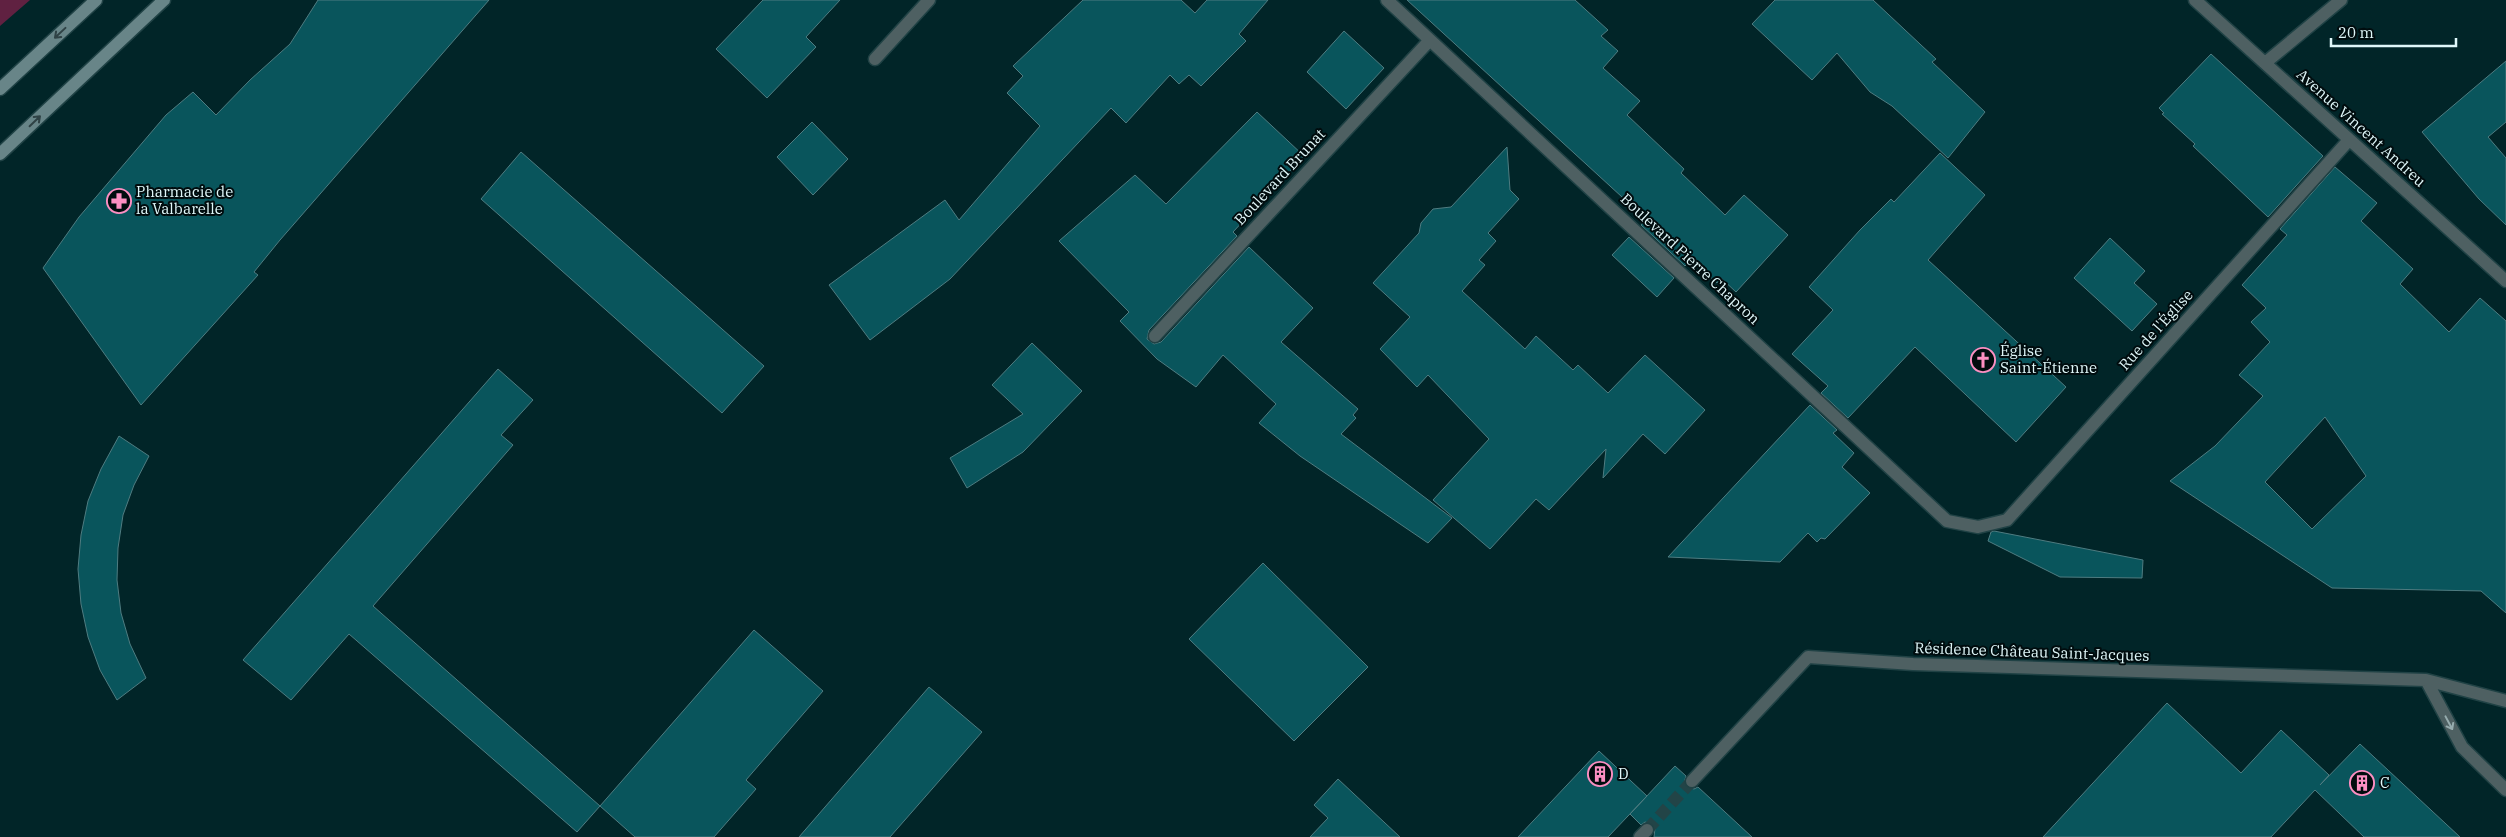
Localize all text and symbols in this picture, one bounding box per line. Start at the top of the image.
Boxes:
scale bar [2331,15,2456,47]
text: 20 m [2338,23,2374,42]
one-way arrow [54,27,66,39]
street label: Avenue Vincent Andreu [2293,65,2430,191]
one-way arrow [29,115,41,127]
street label: Boulevard Brunat [1230,125,1329,229]
place label: Pharmacie de la Valbarelle [136,182,233,218]
pharmacy icon: Pharmacie de la Valbarelle [106,188,132,214]
street label: Boulevard Pierre Chapron [1617,189,1764,329]
street label: Rue de l'Église [2115,285,2197,374]
place label: Église Saint-Étienne [2000,341,2097,377]
church icon: Église Saint-Étienne [1970,347,1996,373]
street label: Résidence Château Saint-Jacques [1914,638,2150,665]
one-way arrow [2445,715,2454,730]
building icon: D [1587,761,1613,787]
place label: D [1618,764,1629,783]
building icon: C [2349,770,2375,796]
place label: C [2380,773,2390,792]

